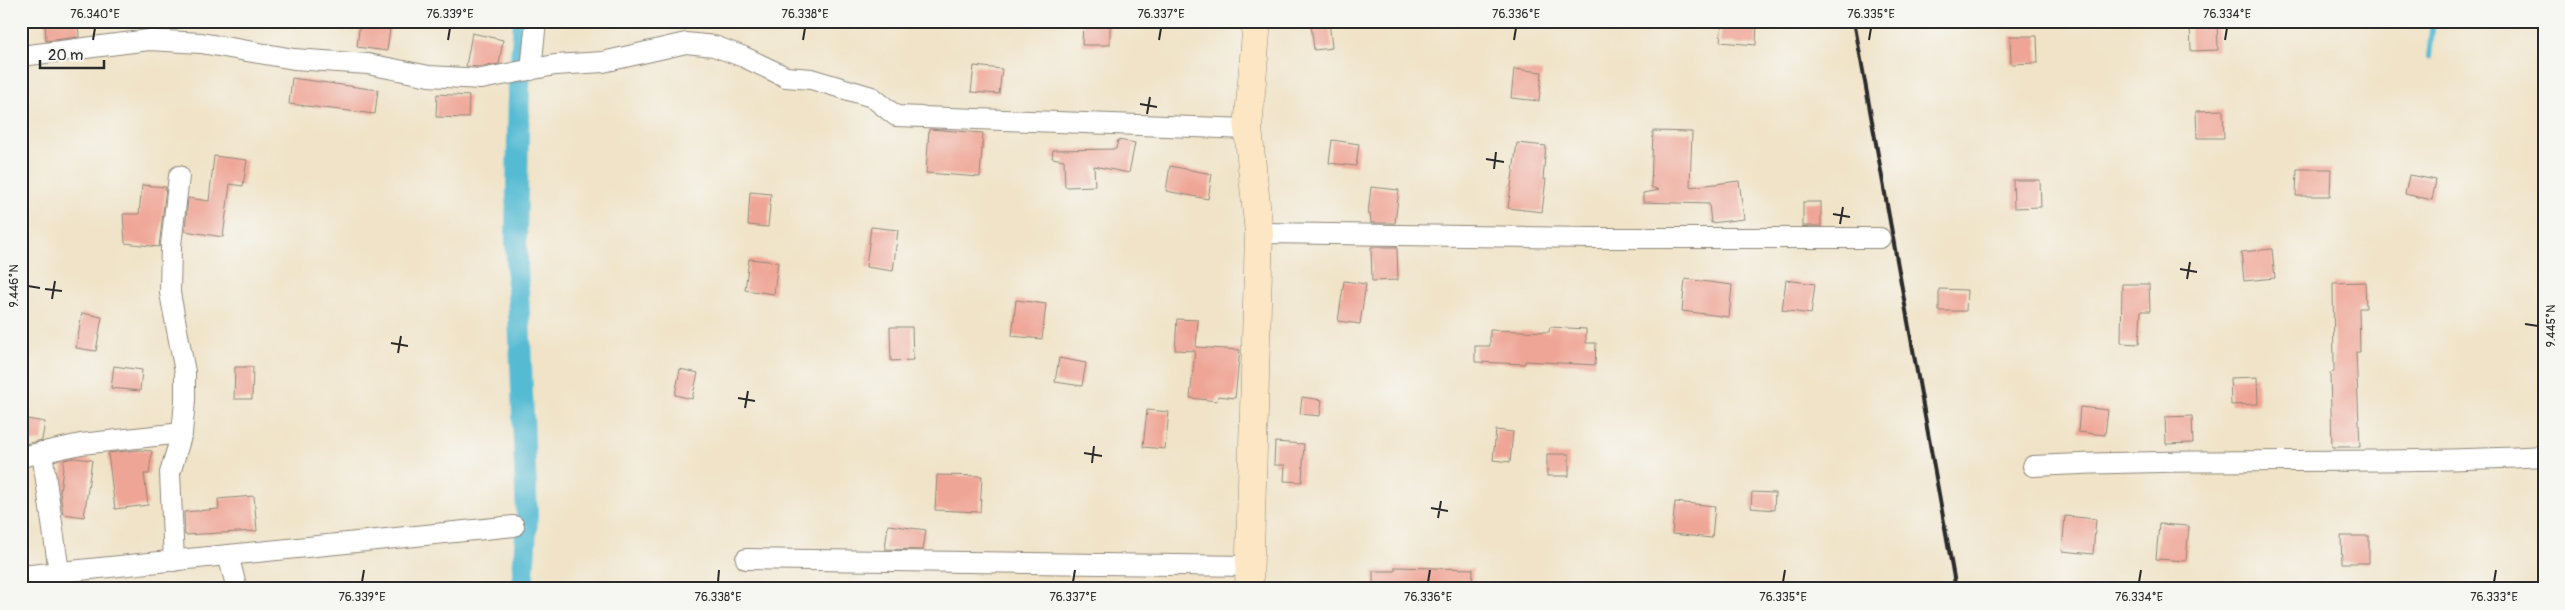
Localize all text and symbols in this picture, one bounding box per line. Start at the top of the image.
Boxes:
text: 76.340°E [70,7,120,22]
text: 76.339°E [426,7,474,22]
text: 76.338°E [782,7,828,22]
text: 76.337°E [1137,7,1185,22]
text: 76.336°E [1492,7,1540,22]
text: 76.335°E [1847,7,1895,22]
text: 76.334°E [2203,7,2251,22]
scale bar [40,38,104,70]
text: 20 m [48,46,83,65]
text: 9.446°N [7,264,22,308]
text: 9.445°N [2544,305,2559,347]
text: 76.339°E [338,590,386,605]
text: 76.338°E [695,590,741,605]
text: 76.337°E [1049,590,1097,605]
text: 76.336°E [1404,590,1452,605]
text: 76.335°E [1759,590,1807,605]
text: 76.334°E [2115,590,2163,605]
text: 76.333°E [2470,590,2518,605]

